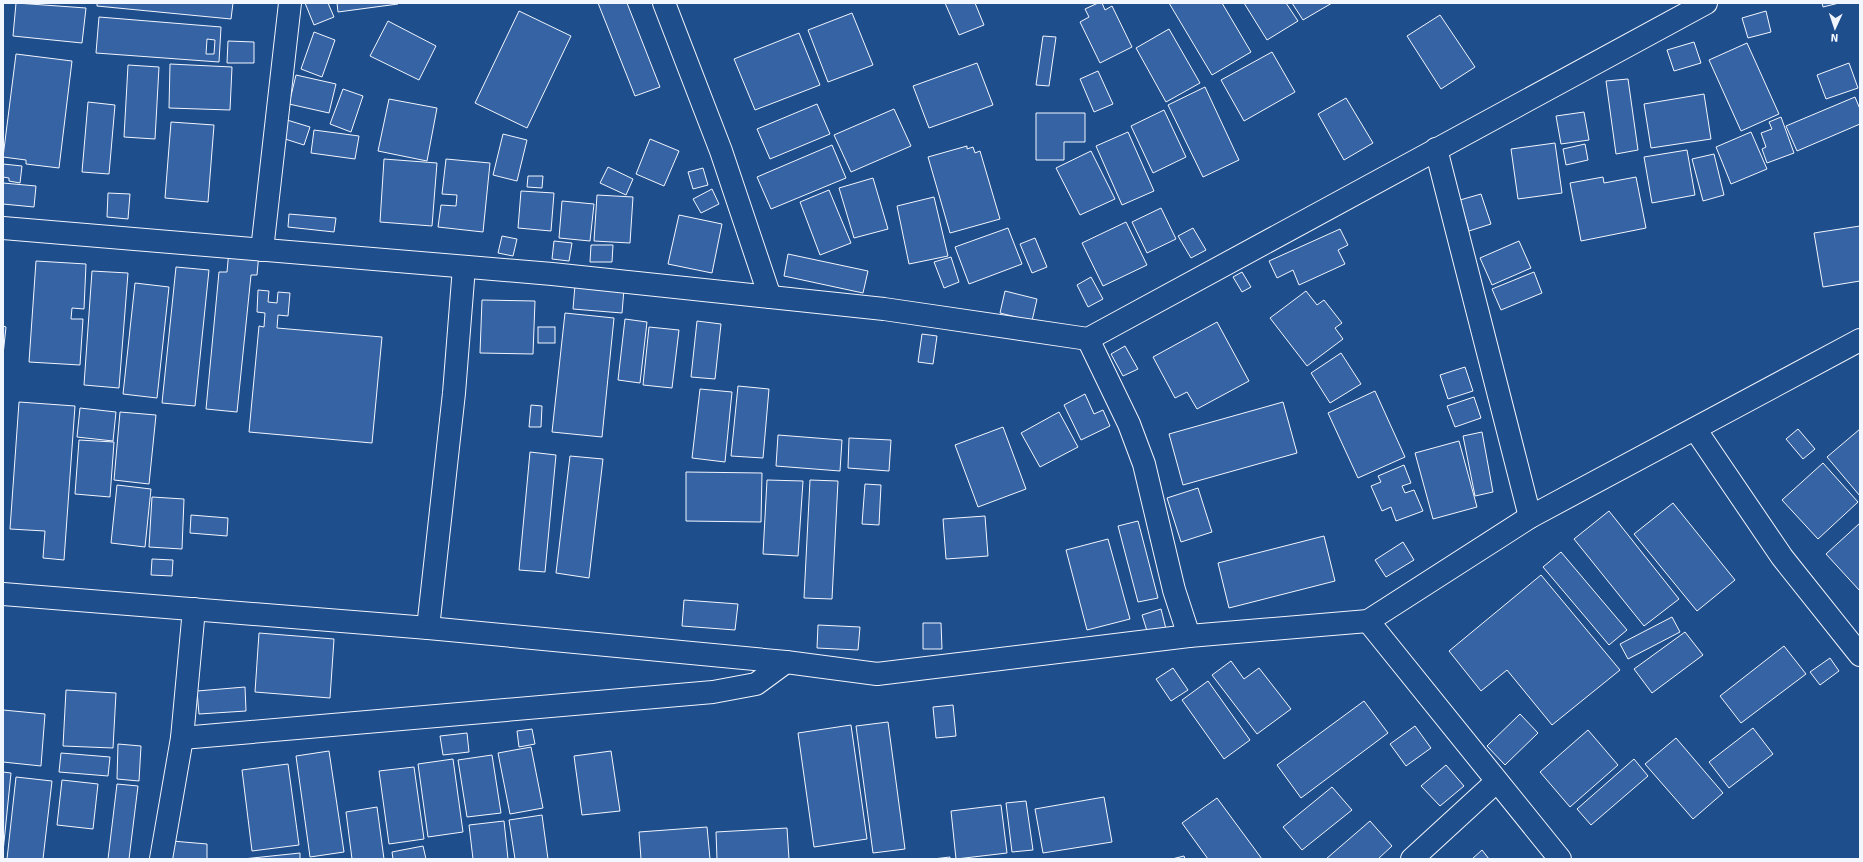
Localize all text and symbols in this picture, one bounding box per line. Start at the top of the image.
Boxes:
north arrow [1815,8,1855,48]
text: N [1830,31,1839,44]

